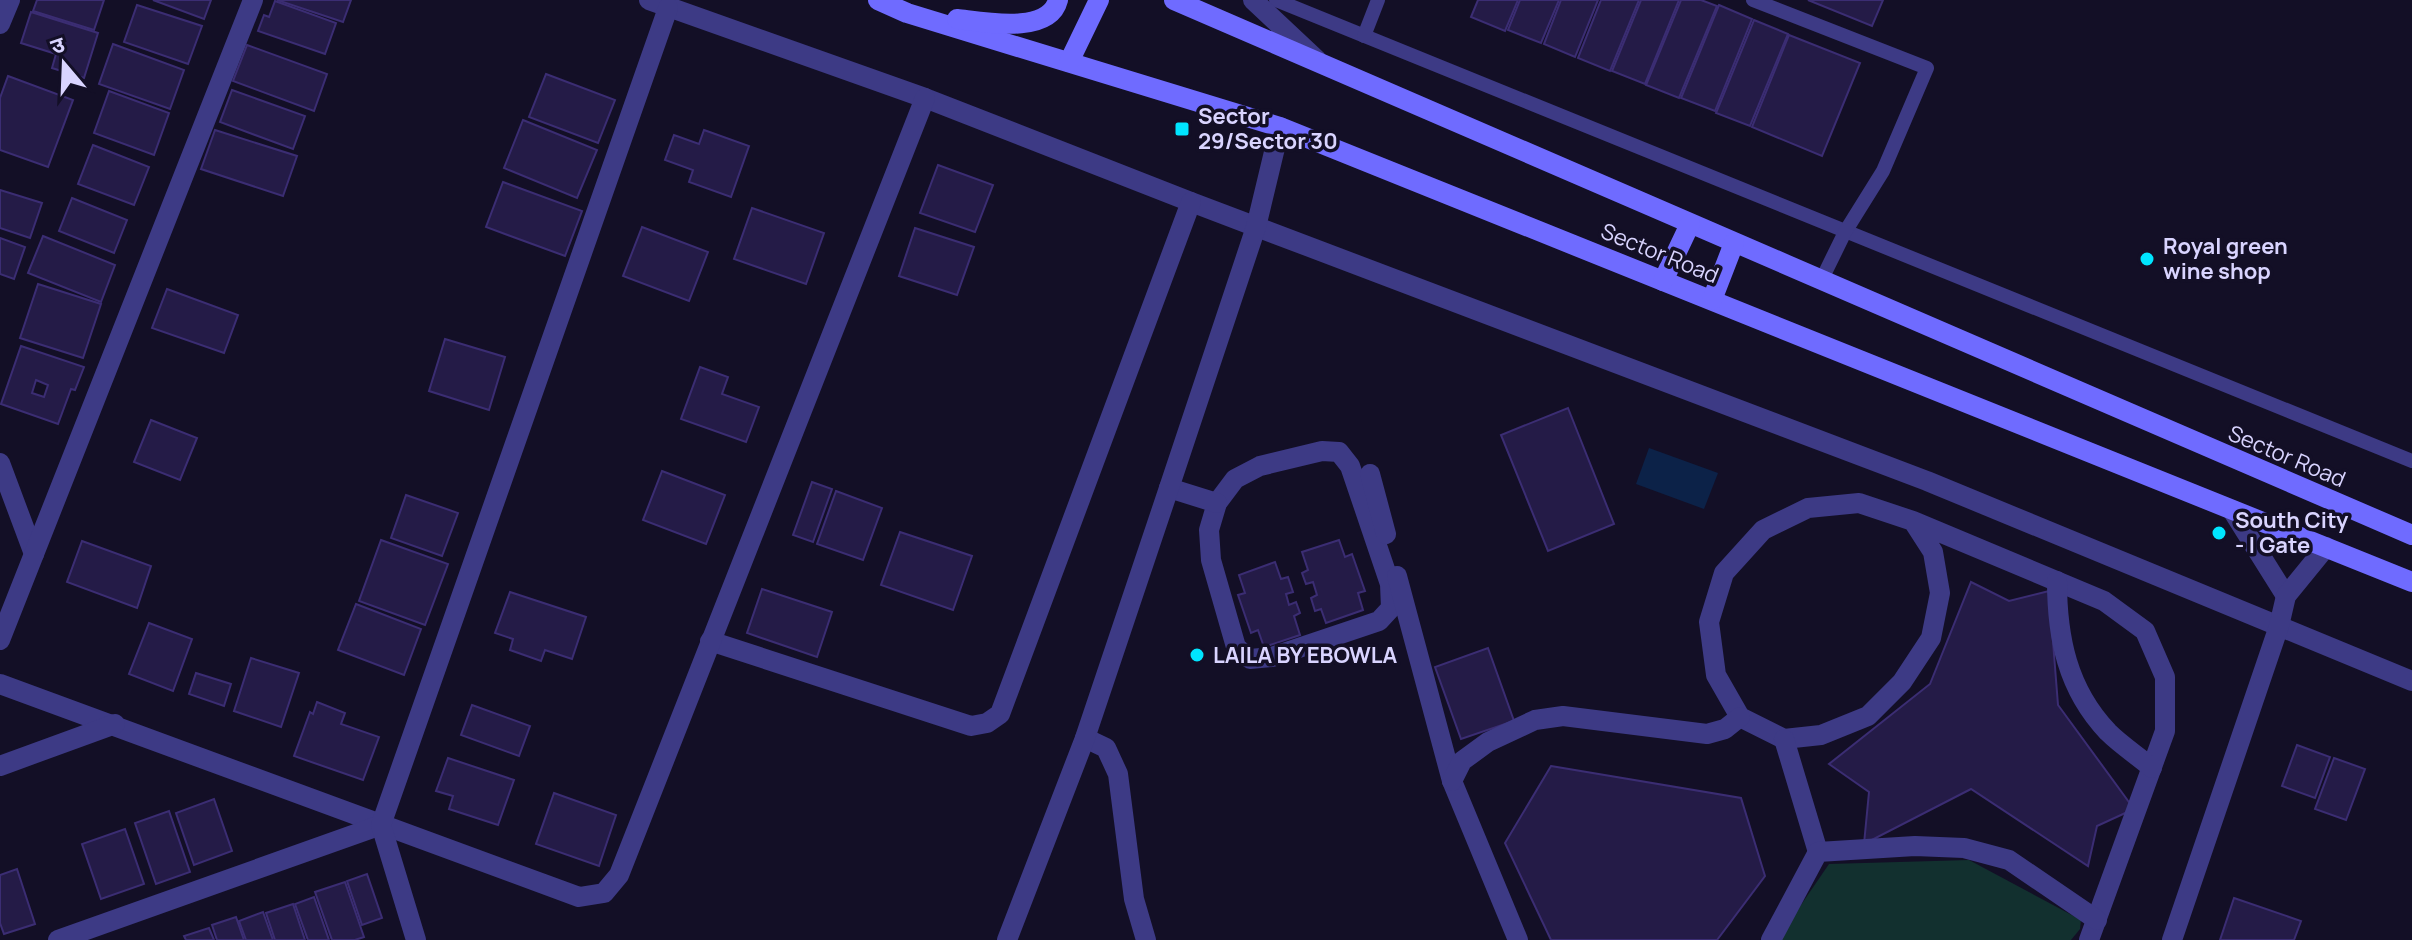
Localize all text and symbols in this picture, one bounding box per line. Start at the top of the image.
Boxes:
north arrow [24,24,104,104]
text: उ [47,28,70,61]
place label: Sector 29/Sector 30 [1198,101,1338,156]
marker: Sector 29/Sector 30 [1173,120,1191,138]
street label: Sector Road [1597,216,1723,290]
place label: Royal green wine shop [2163,231,2288,286]
marker: Royal green wine shop [2138,250,2156,268]
street label: Sector Road [2224,418,2350,494]
place label: South City - I Gate [2235,505,2349,560]
marker: South City - I Gate [2210,524,2228,542]
place label: LAILA BY EBOWLA [1213,640,1398,670]
marker: LAILA BY EBOWLA [1188,646,1206,664]

